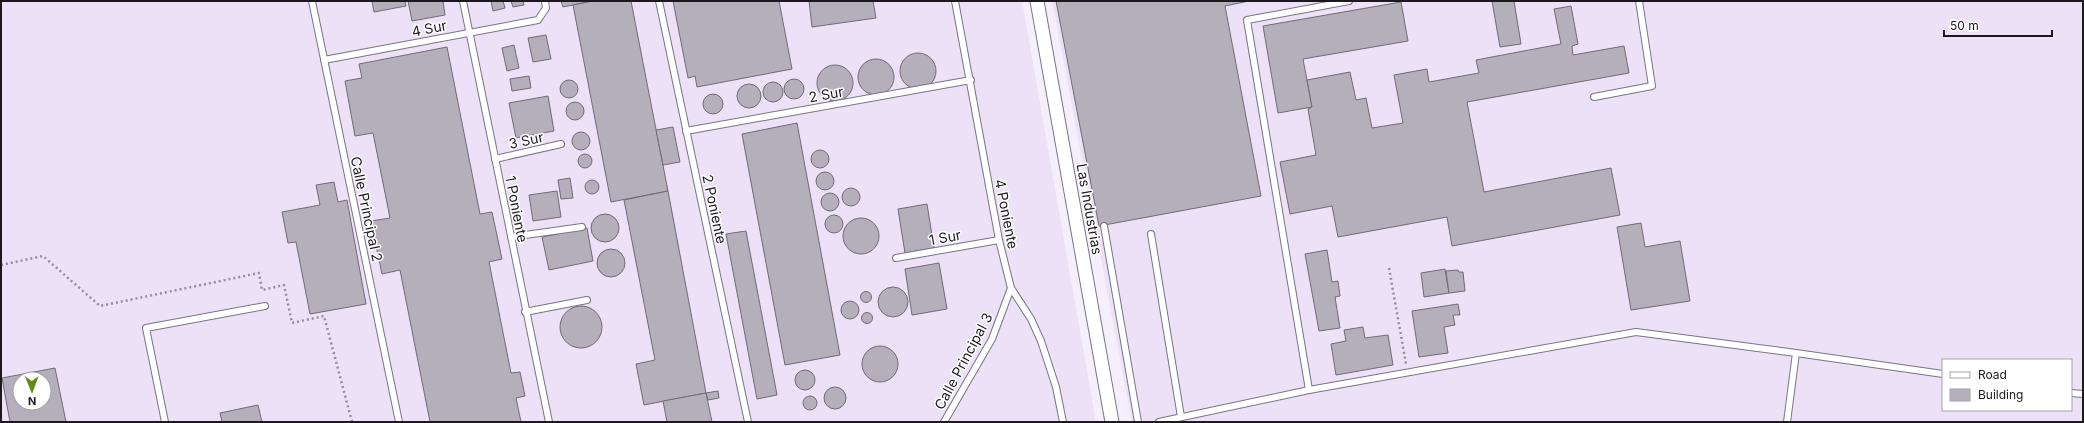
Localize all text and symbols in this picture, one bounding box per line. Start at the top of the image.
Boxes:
scale bar [1944,12,2052,38]
street label: 4 Sur [410,16,448,40]
text: 50 m [1950,18,1979,33]
street label: 2 Sur [807,83,845,105]
street label: 3 Sur [507,128,545,152]
street label: Calle Principal 2 [348,155,386,263]
street label: Las Industrias [1074,162,1106,256]
street label: 2 Poniente [699,173,731,245]
street label: 1 Poniente [502,174,532,244]
street label: 4 Poniente [992,178,1022,250]
street label: 1 Sur [928,226,962,248]
street label: Calle Principal 3 [930,310,996,412]
legend [1942,359,2072,411]
text: Road [1978,367,2007,382]
north arrow [12,371,52,411]
text: Building [1978,387,2023,402]
text: N [28,394,36,408]

